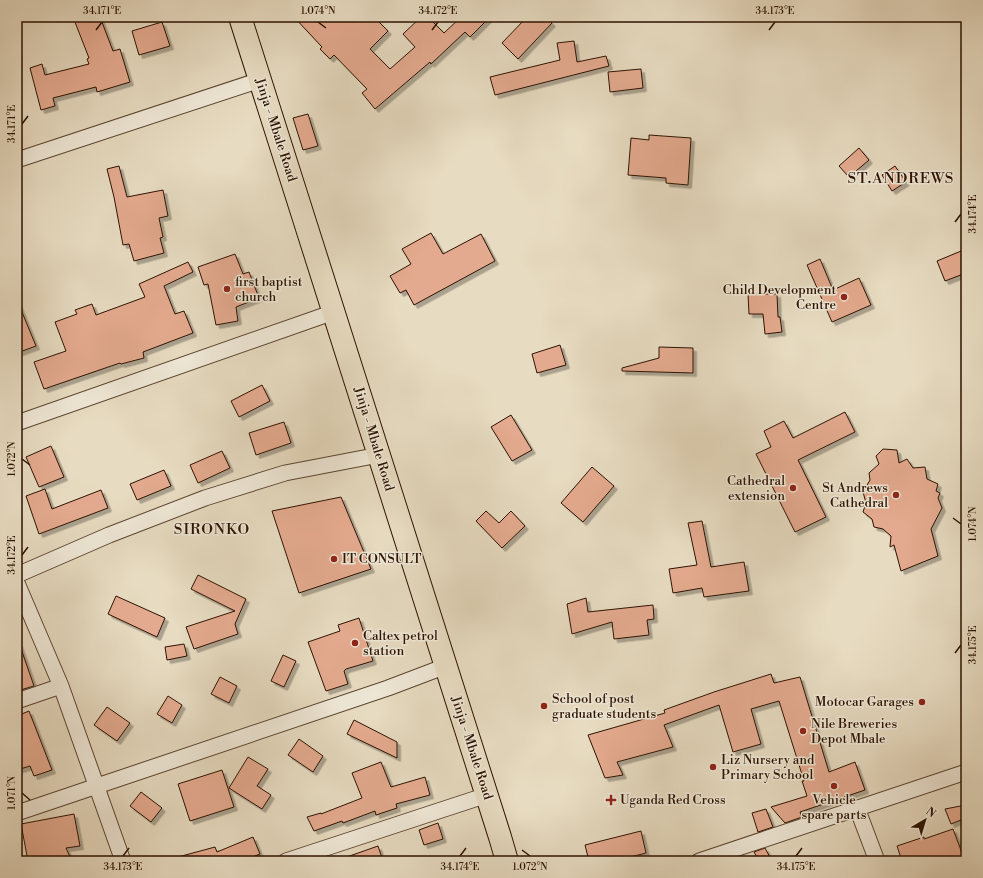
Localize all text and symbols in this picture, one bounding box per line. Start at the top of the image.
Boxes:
text: 34.171°E [83,5,121,17]
text: 1.074°N [301,5,336,17]
text: 34.172°E [419,5,458,17]
text: 34.173°E [756,5,795,17]
street label: Jinja - Mbale Road [251,75,300,184]
text: 34.171°E [6,105,18,143]
district label: ST.ANDREWS [848,169,954,188]
text: 34.174°E [967,195,979,233]
place label: first baptist church [235,274,303,305]
place label: Child Development Centre [723,282,836,313]
marker: first baptist church [222,284,232,294]
marker: Child Development Centre [839,292,849,302]
street label: Jinja - Mbale Road [350,384,398,494]
text: 1.072°N [6,441,18,476]
place label: Cathedral extension [727,473,785,504]
place label: St Andrews Cathedral [822,480,888,511]
marker: Cathedral extension [788,483,798,493]
marker: St Andrews Cathedral [891,490,901,500]
text: 1.074°N [967,506,979,541]
district label: SIRONKO [174,520,250,539]
text: 34.172°E [6,535,18,575]
place label: IT CONSULT [342,551,421,567]
marker: IT CONSULT [329,554,339,564]
text: 34.175°E [967,626,979,664]
place label: Caltex petrol station [363,628,438,659]
marker: Caltex petrol station [350,638,360,648]
place label: School of post graduate students [552,691,656,722]
street label: Jinja - Mbale Road [447,693,496,802]
place label: Motocar Garages [815,694,914,710]
marker: Motocar Garages [917,697,927,707]
marker: School of post graduate students [539,701,549,711]
place label: Nile Breweries Depot Mbale [811,716,897,747]
marker: Nile Breweries Depot Mbale [798,726,808,736]
place label: Liz Nursery and Primary School [721,752,815,783]
marker: Liz Nursery and Primary School [708,762,718,772]
text: 1.071°N [6,775,18,810]
marker: Vehicle spare parts [829,781,839,791]
place label: Uganda Red Cross [620,792,726,808]
place label: Vehicle spare parts [802,792,867,823]
marker: Uganda Red Cross [605,794,617,806]
north arrow [905,800,945,840]
text: N [923,805,939,821]
text: 34.173°E [104,861,143,873]
text: 34.174°E [441,861,479,873]
text: 1.072°N [513,861,548,873]
text: 34.175°E [777,861,815,873]

